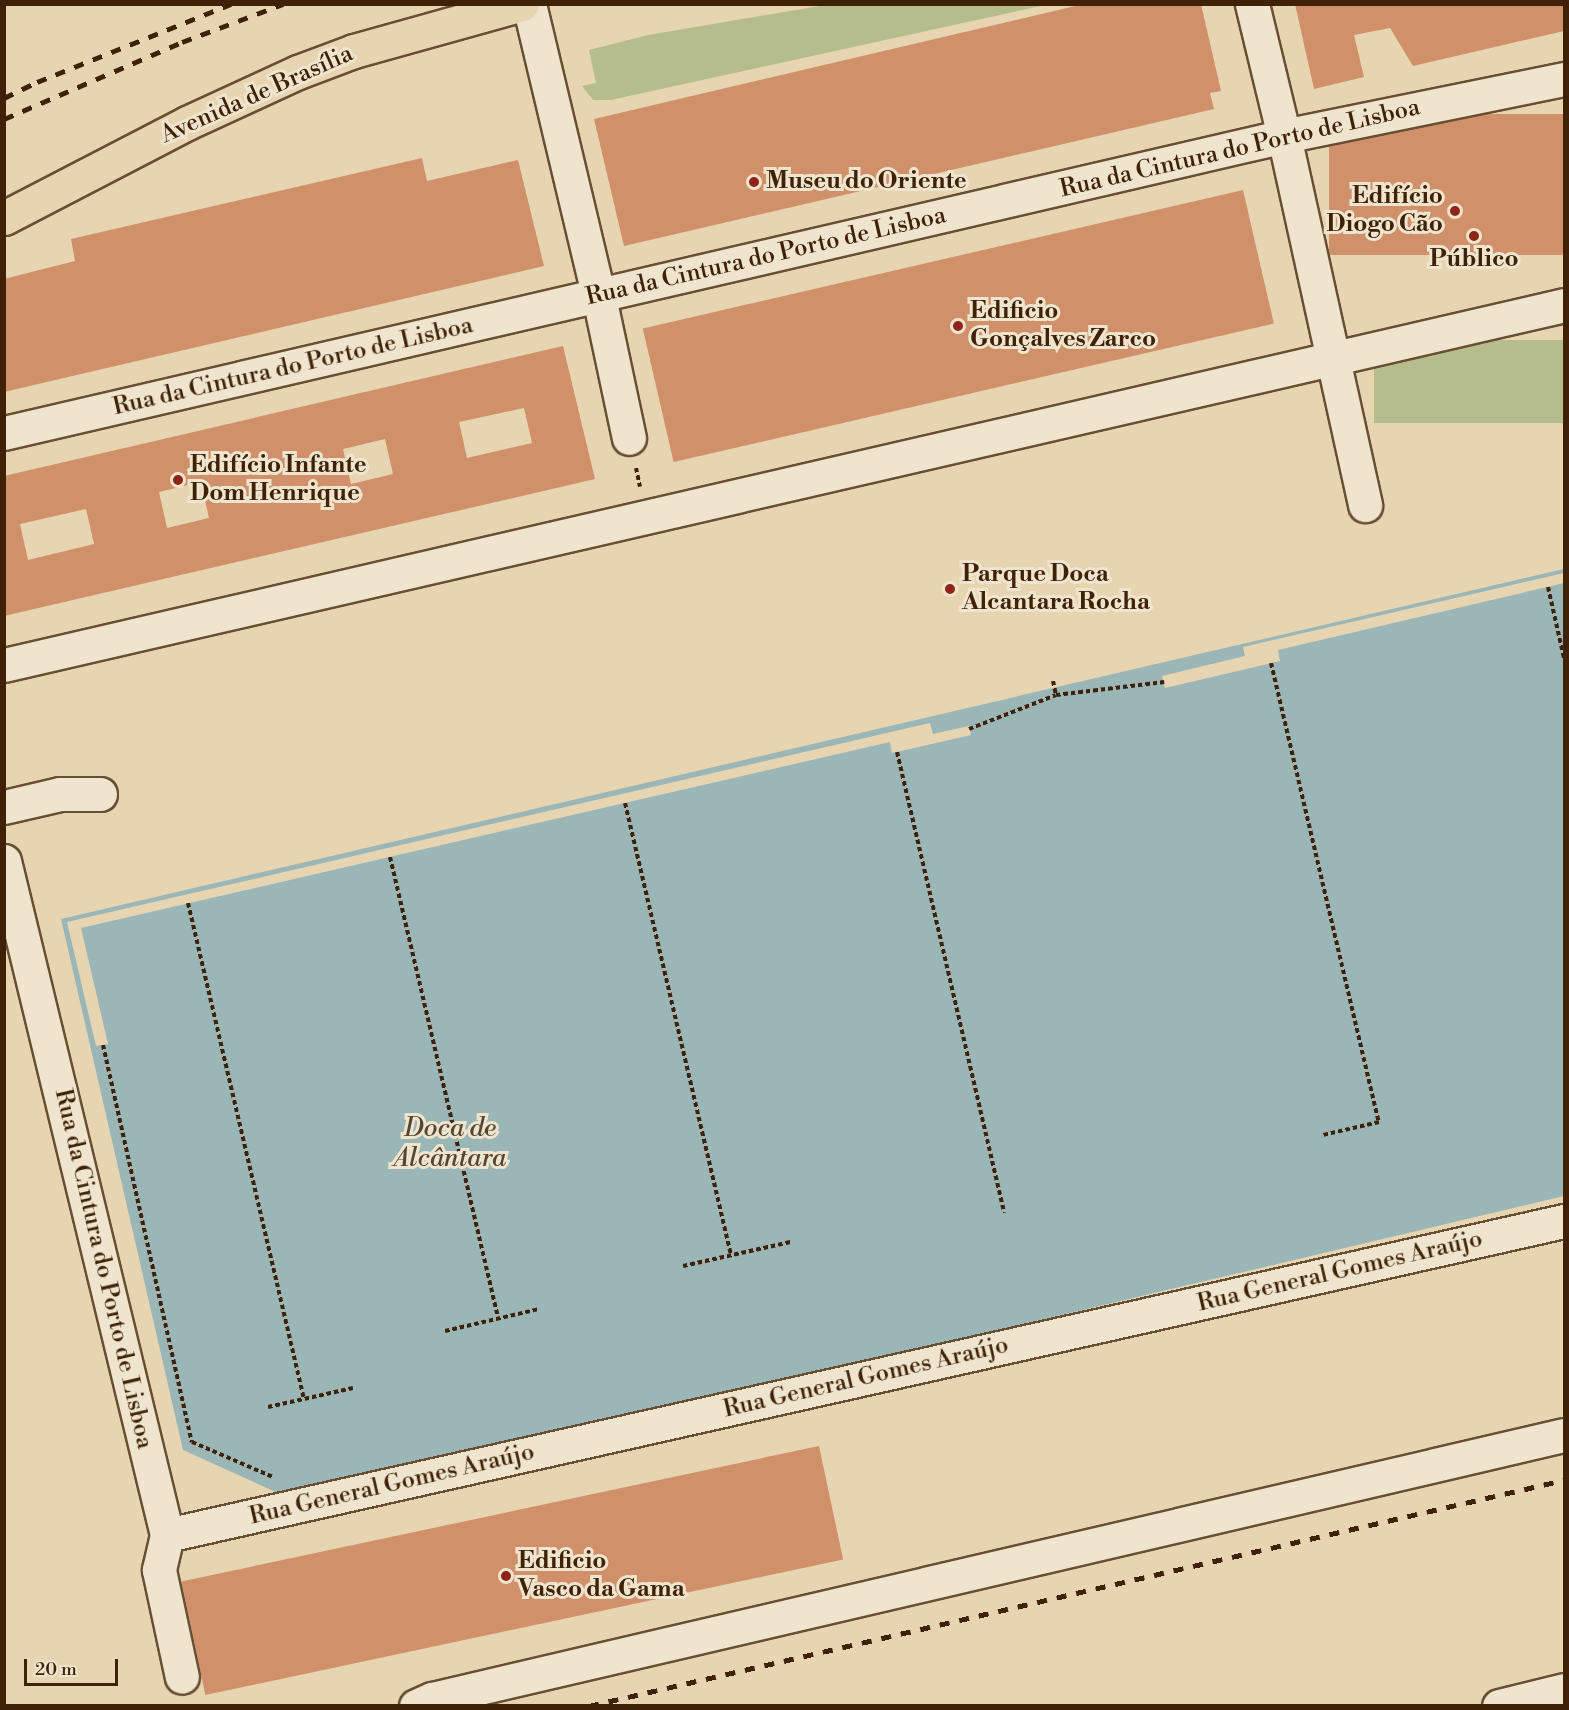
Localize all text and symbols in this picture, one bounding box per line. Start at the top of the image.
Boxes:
street label: Avenida de Brasília [156,40,358,150]
street label: Rua da Cintura do Porto de Lisboa [1057,94,1423,204]
place label: Museu do Oriente [766,168,967,196]
marker: Museu do Oriente [747,175,761,189]
place label: Edifício Diogo Cão [1326,183,1443,239]
street label: Rua da Cintura do Porto de Lisboa [583,202,949,312]
marker: Edifício Diogo Cão [1448,204,1462,218]
marker: Público [1467,229,1481,243]
place label: Público [1429,246,1519,274]
place label: Edificio Gonçalves Zarco [970,298,1156,354]
street label: Rua da Cintura do Porto de Lisboa [110,312,476,422]
marker: Edificio Gonçalves Zarco [951,319,965,333]
place label: Edifício Infante Dom Henrique [190,452,367,508]
marker: Edifício Infante Dom Henrique [171,473,185,487]
place label: Parque Doca Alcantara Rocha [962,561,1150,617]
marker: Parque Doca Alcantara Rocha [943,582,957,596]
street label: Rua da Cintura do Porto de Lisboa [48,1086,158,1452]
water label: Doca de Alcântara [394,1113,506,1174]
street label: Rua General Gomes Araújo [1195,1225,1485,1319]
street label: Rua General Gomes Araújo [721,1331,1011,1425]
street label: Rua General Gomes Araújo [247,1438,537,1532]
place label: Edificio Vasco da Gama [518,1548,685,1604]
marker: Edificio Vasco da Gama [499,1569,513,1583]
scale bar [27,1647,122,1685]
text: 20 m [35,1658,77,1681]

